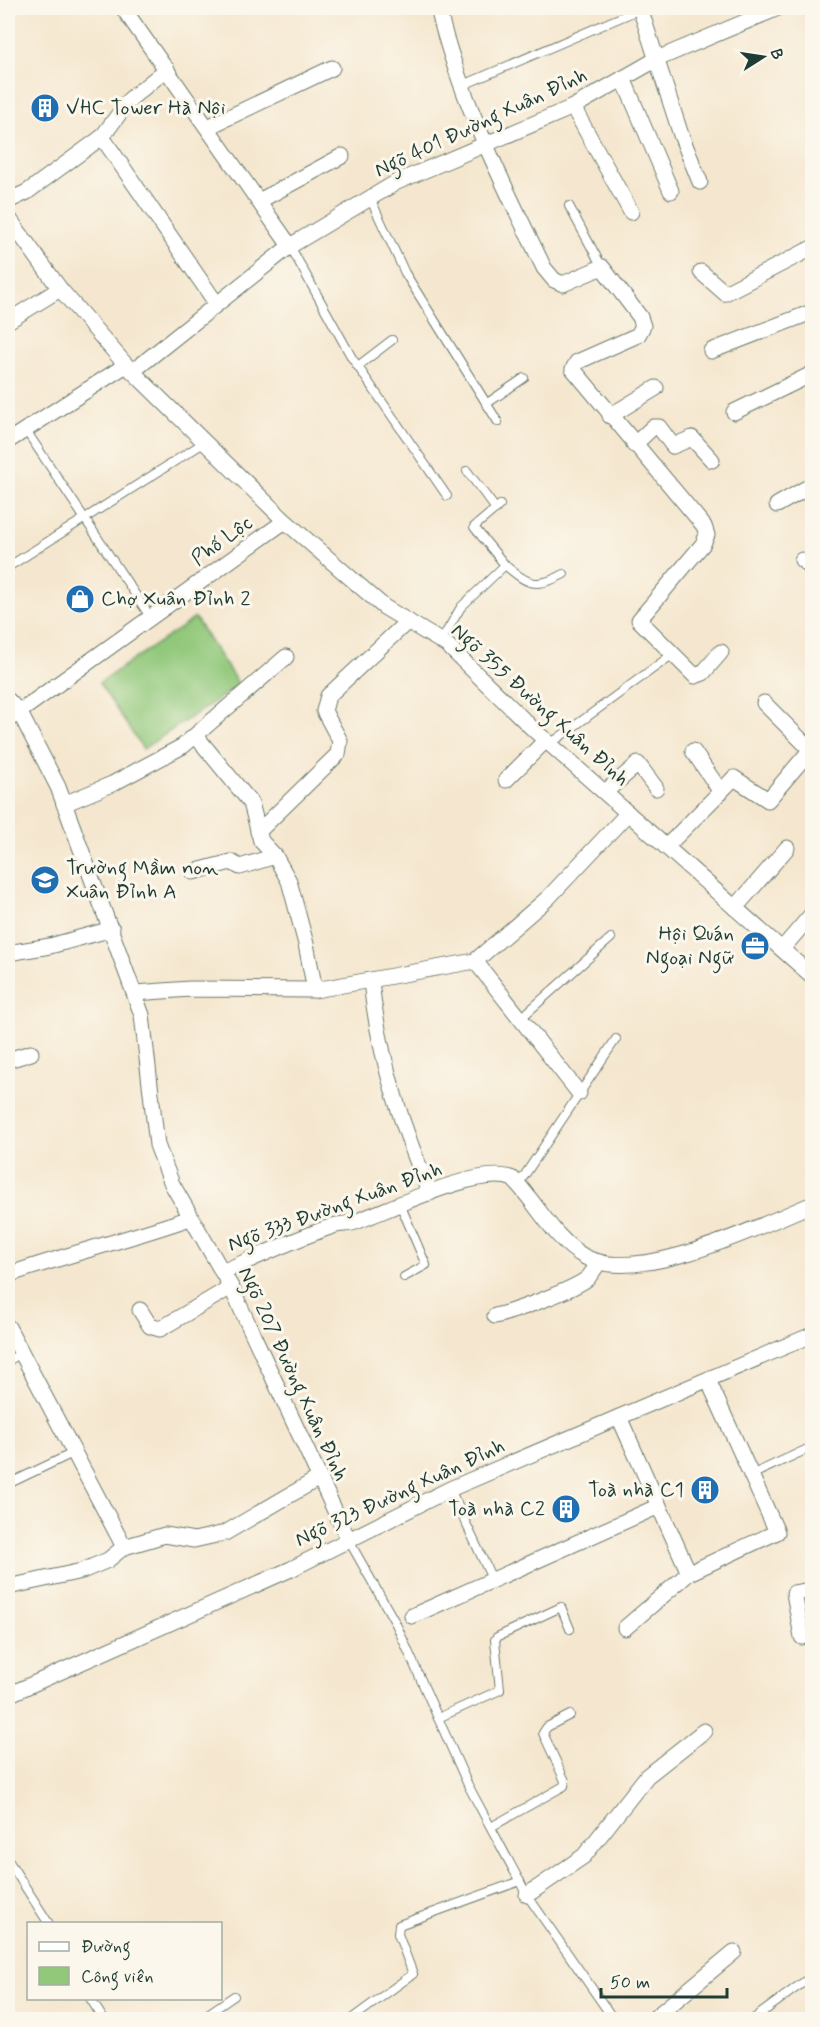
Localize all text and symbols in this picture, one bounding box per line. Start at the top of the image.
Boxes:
north arrow [733,27,793,87]
text: B [765,47,788,61]
street label: Ngõ 401 Đường Xuân Đỉnh [370,61,593,186]
building icon: VHC Tower Hà Nội [29,92,61,124]
place label: VHC Tower Hà Nội [66,94,226,122]
street label: Phố Lộc [186,509,258,573]
shop icon: Chợ Xuân Đỉnh 2 [64,583,96,615]
place label: Chợ Xuân Đỉnh 2 [101,585,251,613]
street label: Ngõ 355 Đường Xuân Đỉnh [443,617,635,794]
place label: Trường Mầm non Xuân Đỉnh A [66,854,219,906]
school or university icon: Trường Mầm non Xuân Đỉnh A [29,864,61,896]
place label: Hội Quán Ngoại Ngữ [646,920,734,974]
office icon: Hội Quán Ngoại Ngữ [739,930,771,962]
street label: Ngõ 333 Đường Xuân Đỉnh [224,1155,447,1261]
street label: Ngõ 207 Đường Xuân Đỉnh [229,1262,355,1486]
street label: Ngõ 323 Đường Xuân Đỉnh [291,1432,510,1556]
building icon: Toà nhà C1 [689,1474,721,1506]
place label: Toà nhà C1 [588,1476,684,1504]
building icon: Toà nhà C2 [550,1493,582,1525]
place label: Toà nhà C2 [448,1495,545,1523]
legend [27,1922,222,2000]
text: Đường [81,1935,131,1961]
scale bar [601,1961,727,1999]
text: Công viên [81,1965,154,1991]
text: 50 m [610,1971,650,1995]

